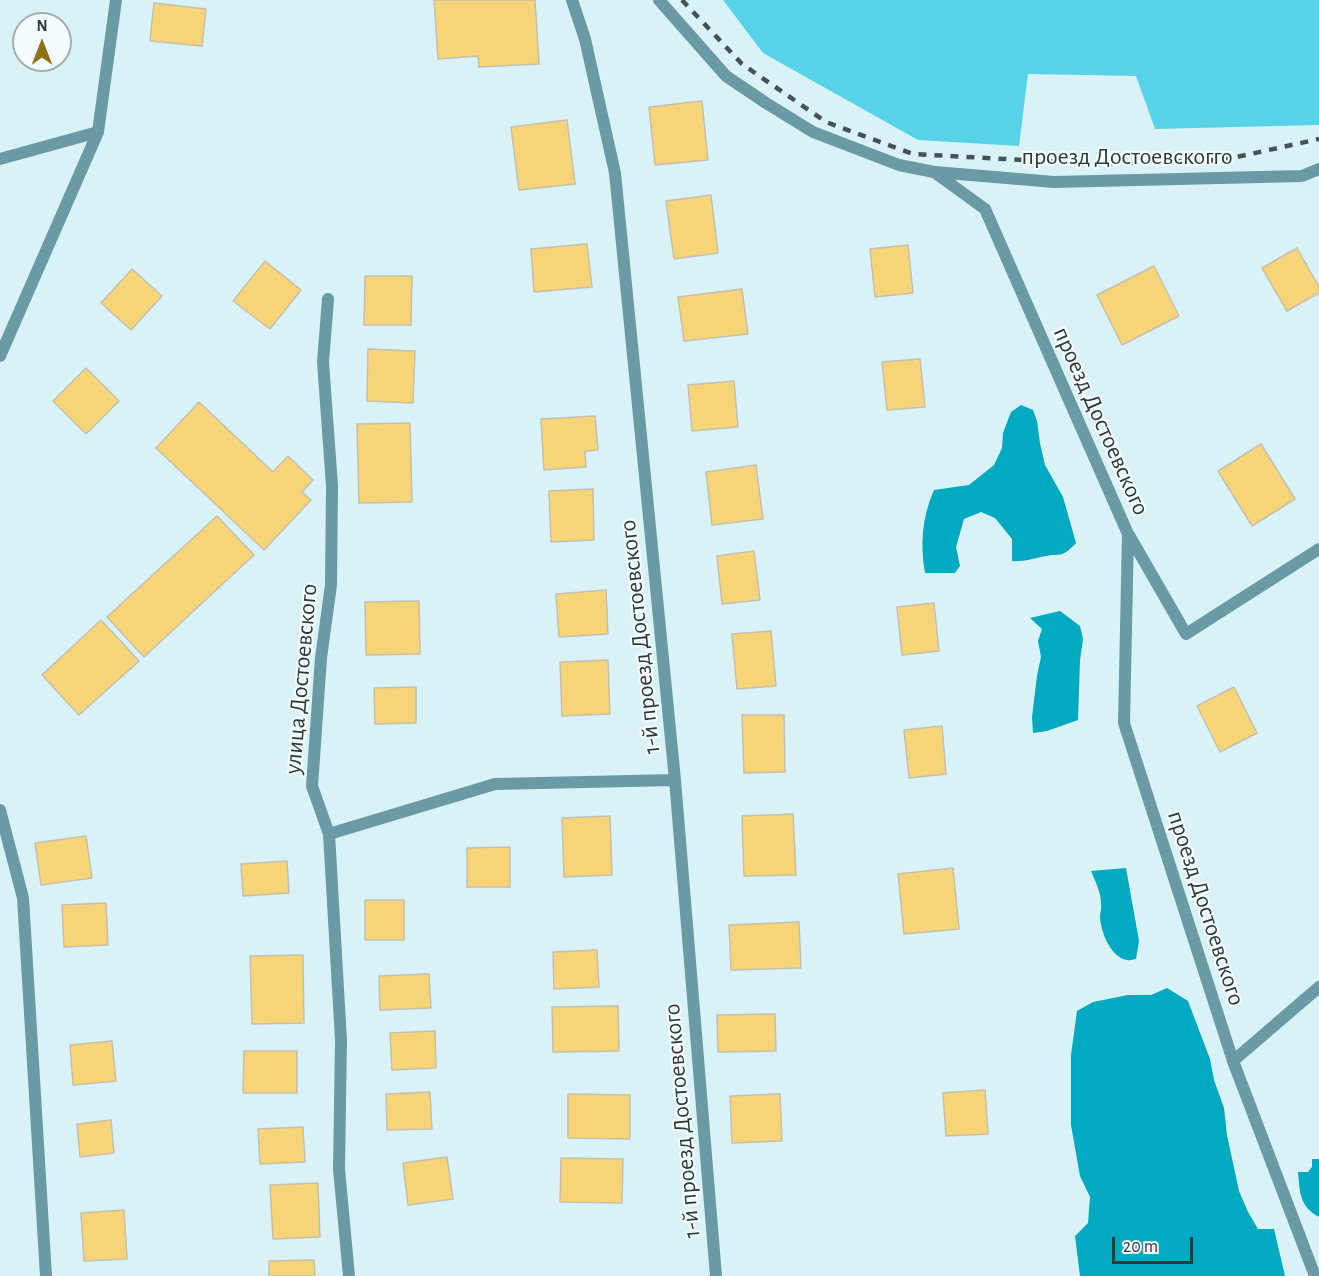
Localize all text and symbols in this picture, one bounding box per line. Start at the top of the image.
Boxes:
north arrow [12,12,72,72]
text: N [36,18,48,34]
street label: проезд Достоевскогго [1021,143,1233,171]
street label: проезд Достоевского [1047,322,1155,520]
street label: 1-й проезд Достоевского [613,519,667,755]
street label: улица Достоевского [278,583,324,775]
street label: проезд Достоевского [1161,807,1251,1009]
street label: 1-й проезд Достоевского [657,1003,707,1239]
scale bar [1115,1225,1196,1263]
text: 20 m [1123,1238,1158,1256]

